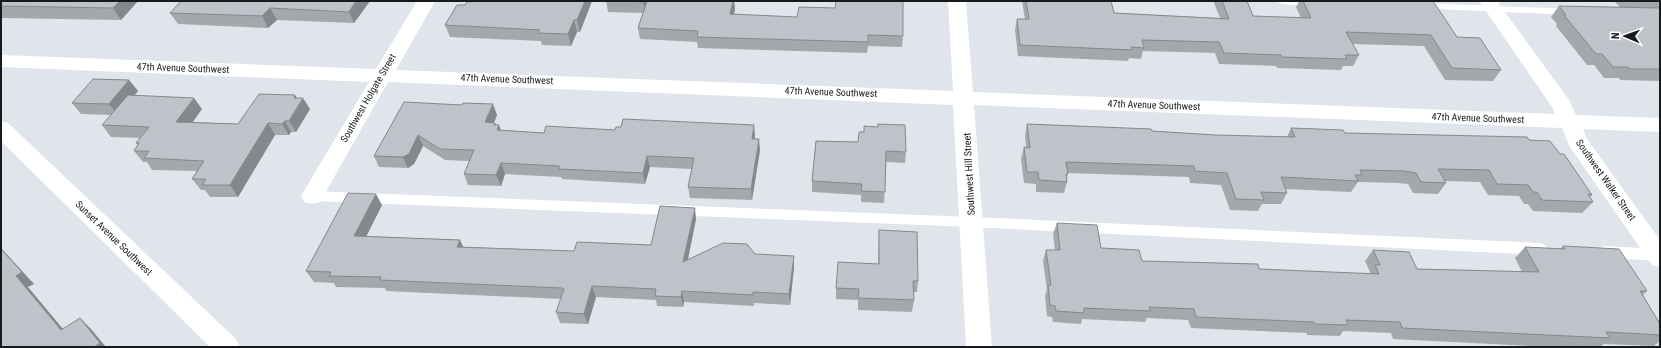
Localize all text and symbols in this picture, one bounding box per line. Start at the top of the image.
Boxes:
north arrow [1605,16,1645,56]
text: N [1609,32,1622,39]
street label: Southwest Holgate Street [338,52,398,144]
street label: 47th Avenue Southwest [137,61,229,75]
street label: 47th Avenue Southwest [461,72,553,86]
street label: 47th Avenue Southwest [785,85,877,99]
street label: 47th Avenue Southwest [1108,98,1200,112]
street label: 47th Avenue Southwest [1432,111,1524,125]
street label: Southwest Hill Street [961,132,977,216]
street label: Southwest Walker Street [1574,137,1638,223]
street label: Sunset Avenue Southwest [73,199,155,277]

